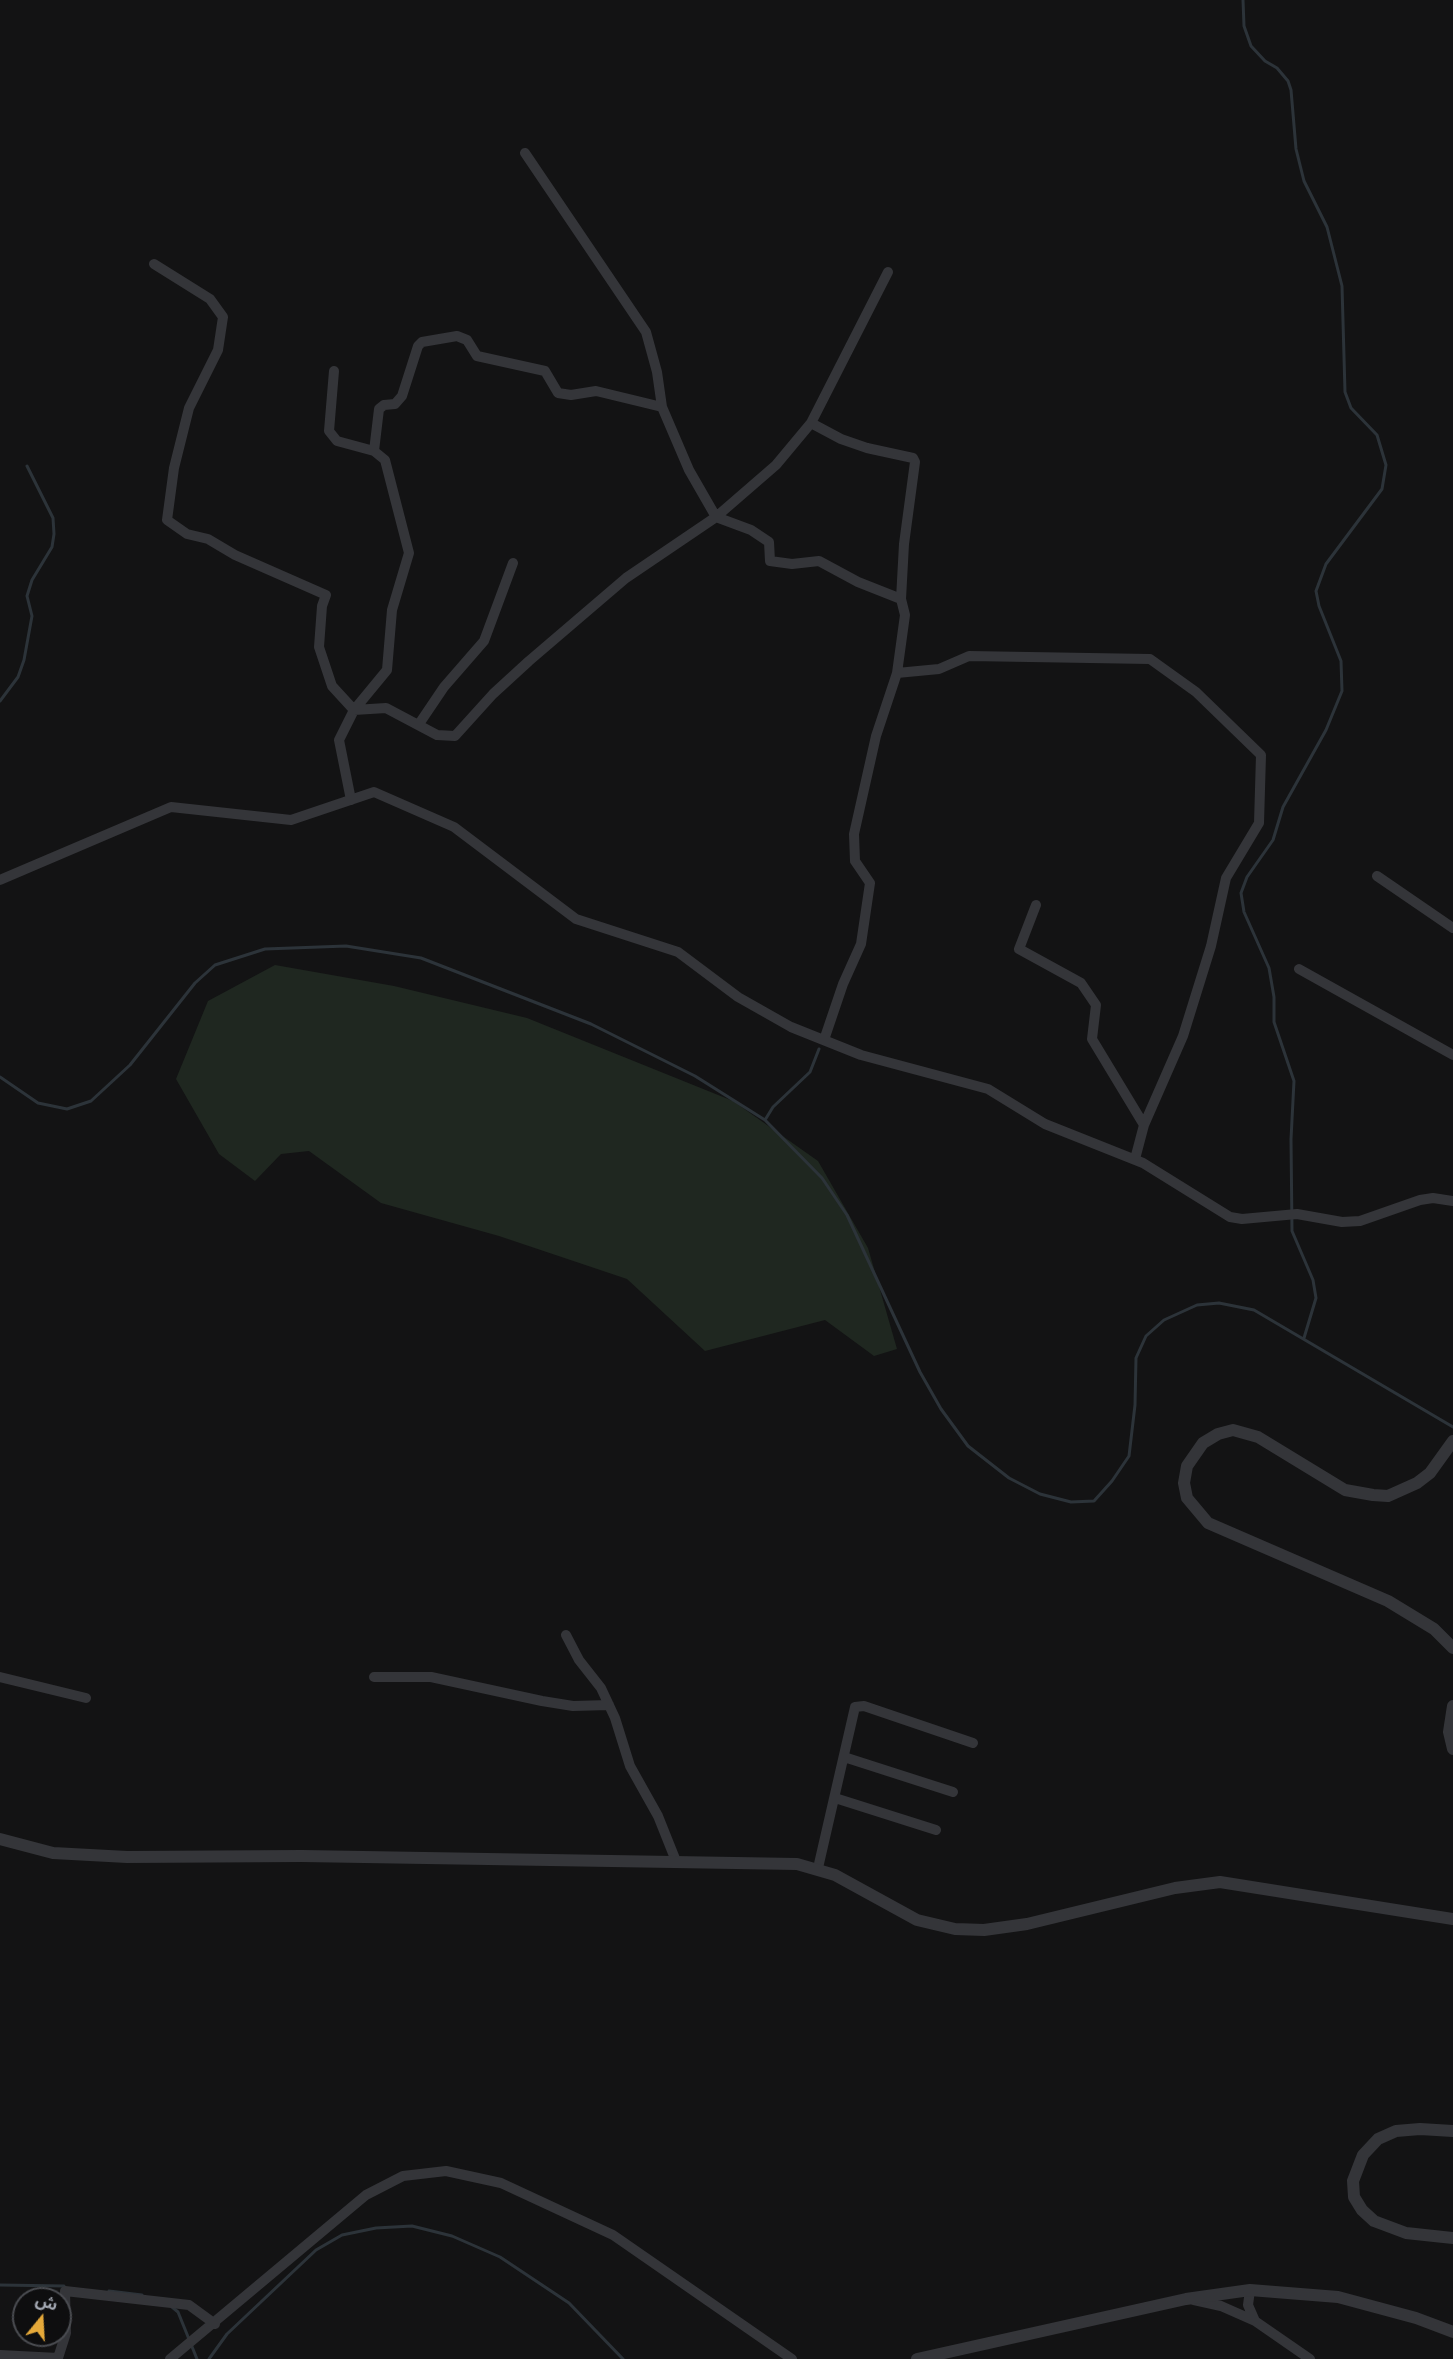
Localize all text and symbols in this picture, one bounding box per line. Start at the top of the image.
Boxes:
north arrow [12,2287,72,2347]
text: ش [33,2288,61,2316]

